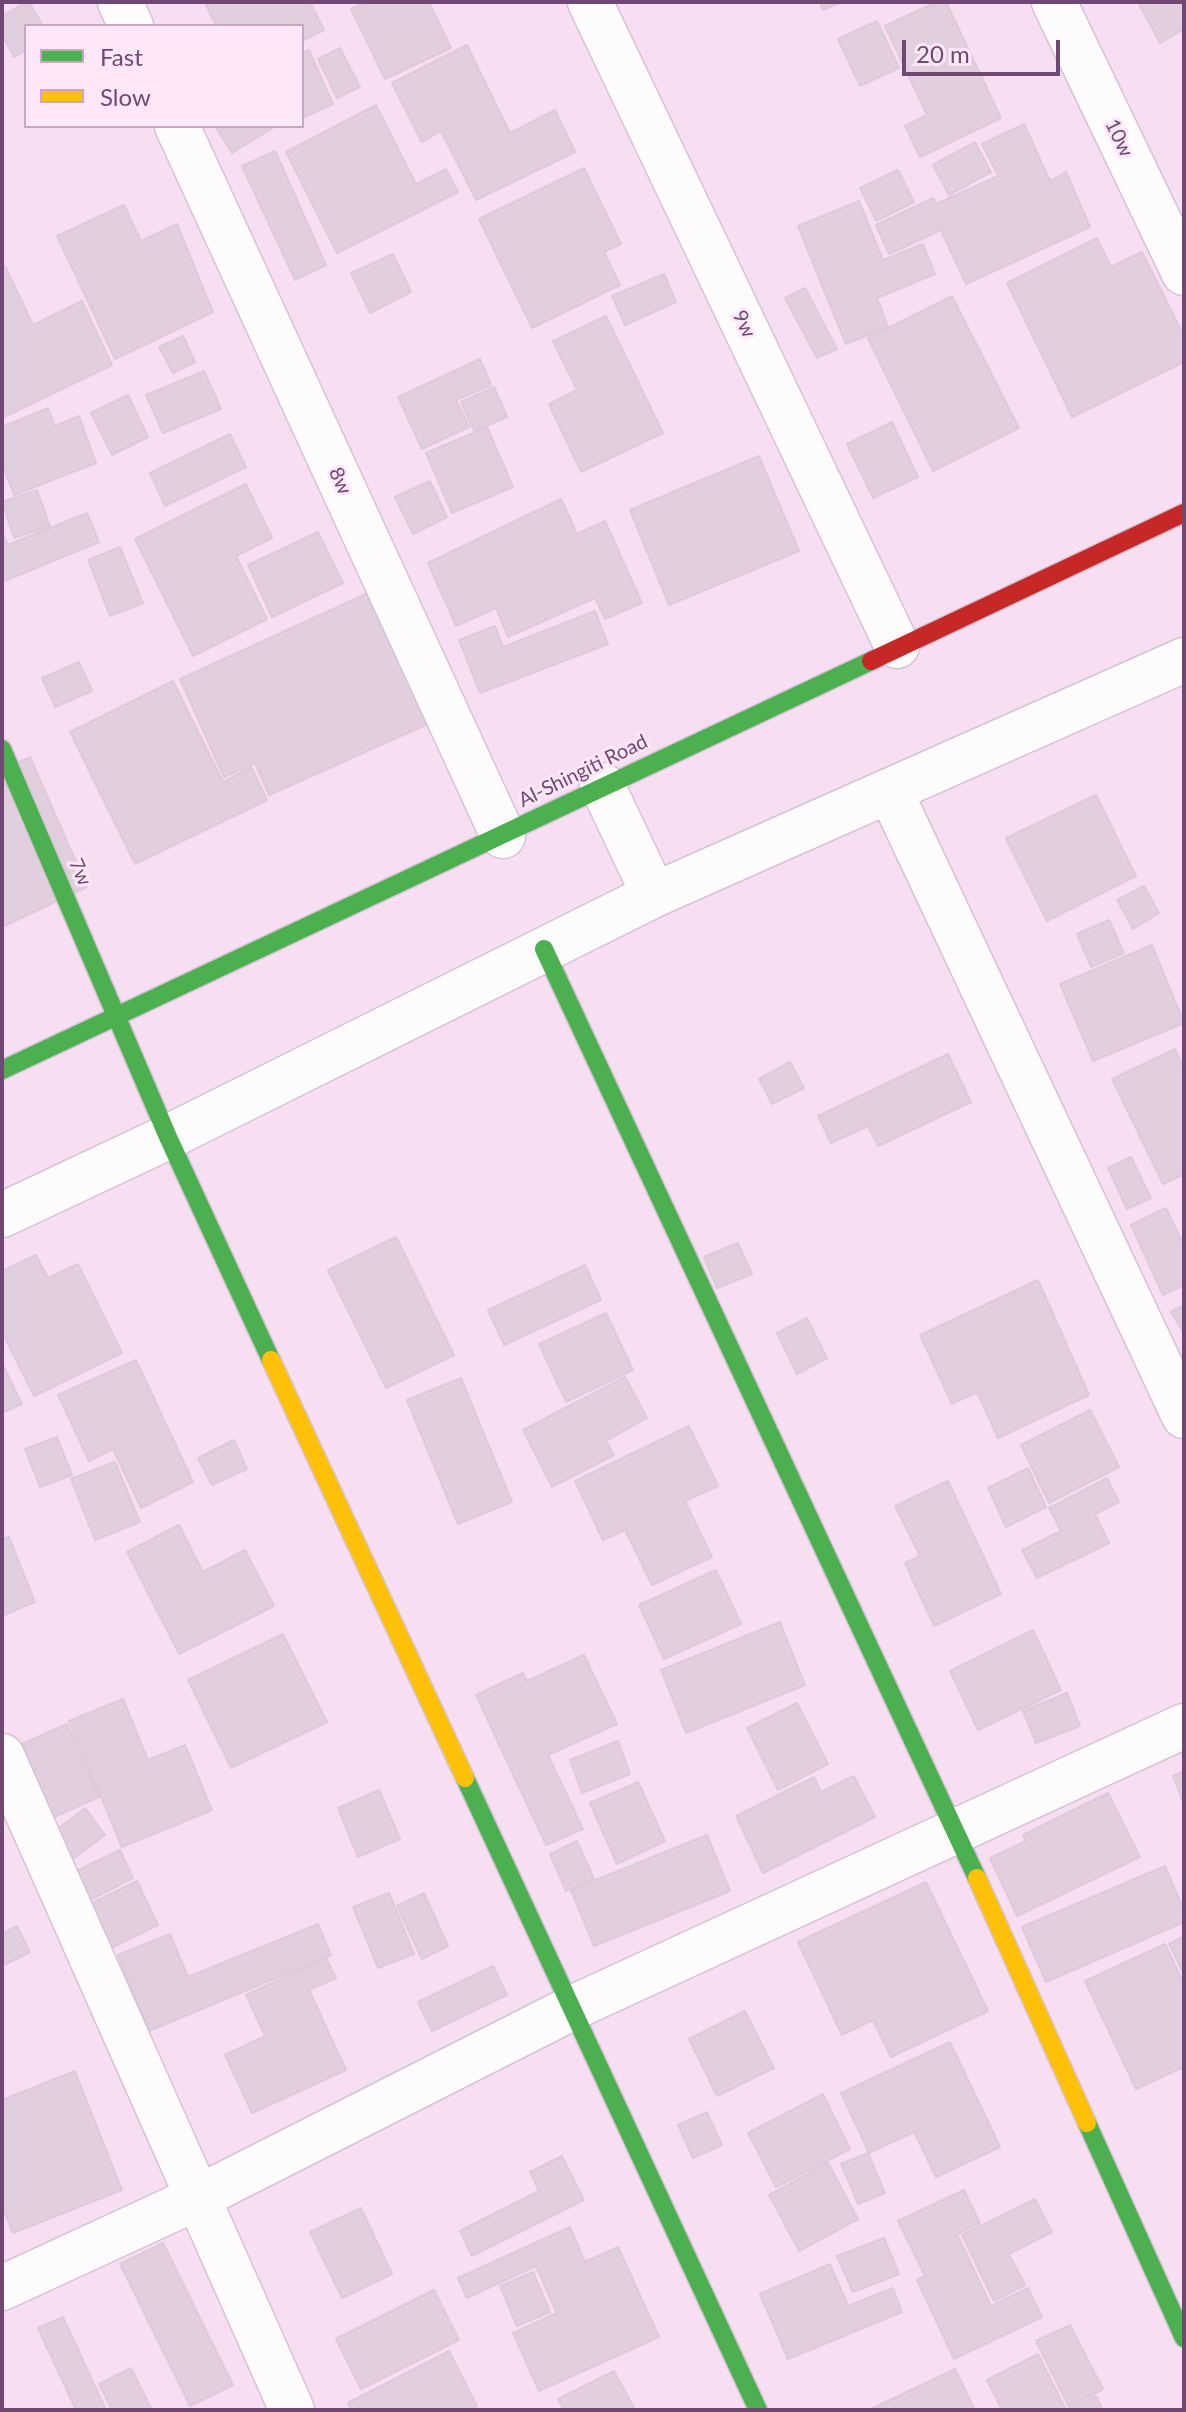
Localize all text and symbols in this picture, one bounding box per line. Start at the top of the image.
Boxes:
legend [24,24,304,128]
scale bar [906,24,1064,74]
text: 20 m [916,39,970,68]
text: Fast [100,42,143,71]
text: Slow [100,82,151,111]
street label: 10w [1100,115,1138,161]
street label: 9w [727,306,761,342]
street label: 8w [323,464,357,498]
street label: Al-Shingiti Road [515,729,651,813]
street label: 7w [63,855,97,889]

